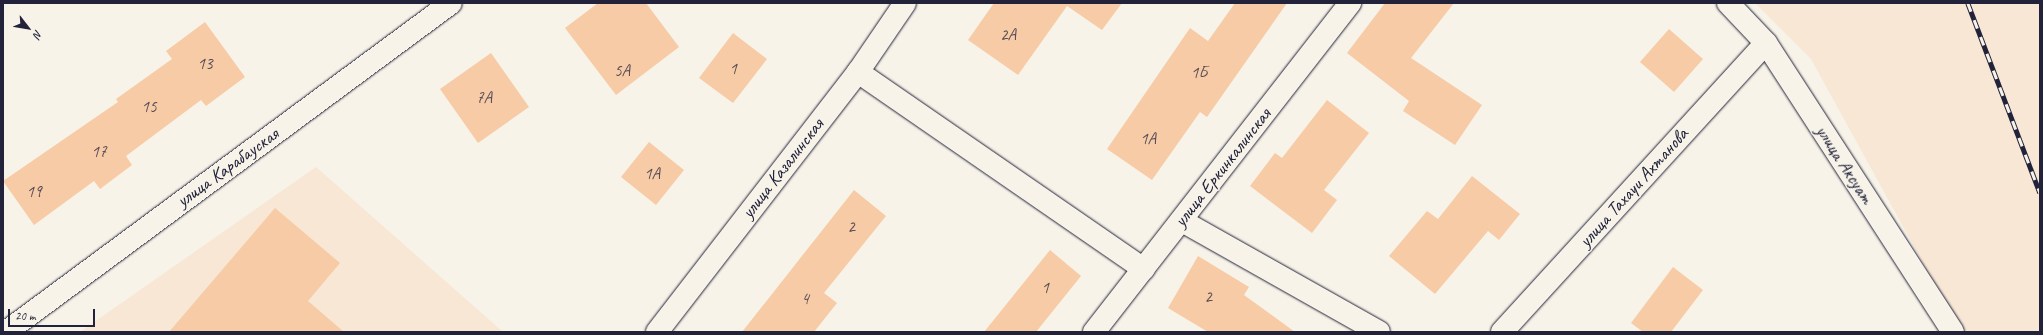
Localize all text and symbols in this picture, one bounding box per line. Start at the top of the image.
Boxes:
north arrow [8,8,48,48]
house number: 2А [1000,25,1016,45]
text: N [31,28,46,41]
house number: 13 [197,54,213,74]
house number: 1 [729,59,737,79]
house number: 5А [614,61,630,81]
house number: 1Б [1191,63,1207,83]
house number: 7А [476,88,492,108]
house number: 15 [141,97,157,117]
street label: улица Еркинкалинская [1170,105,1276,231]
street label: улица Казалинская [737,115,829,223]
street label: улица Аксуат [1810,122,1878,208]
street label: улица Карабауская [173,123,283,213]
street label: улица Тахауи Ахтанова [1574,124,1694,252]
house number: 1А [1140,129,1156,149]
house number: 17 [91,142,107,162]
house number: 1А [644,164,660,184]
house number: 19 [26,182,42,202]
house number: 2 [847,217,855,237]
house number: 1 [1041,278,1049,298]
house number: 2 [1204,287,1212,307]
house number: 4 [801,289,809,309]
scale bar [10,301,97,327]
text: 20 m [15,308,35,324]

